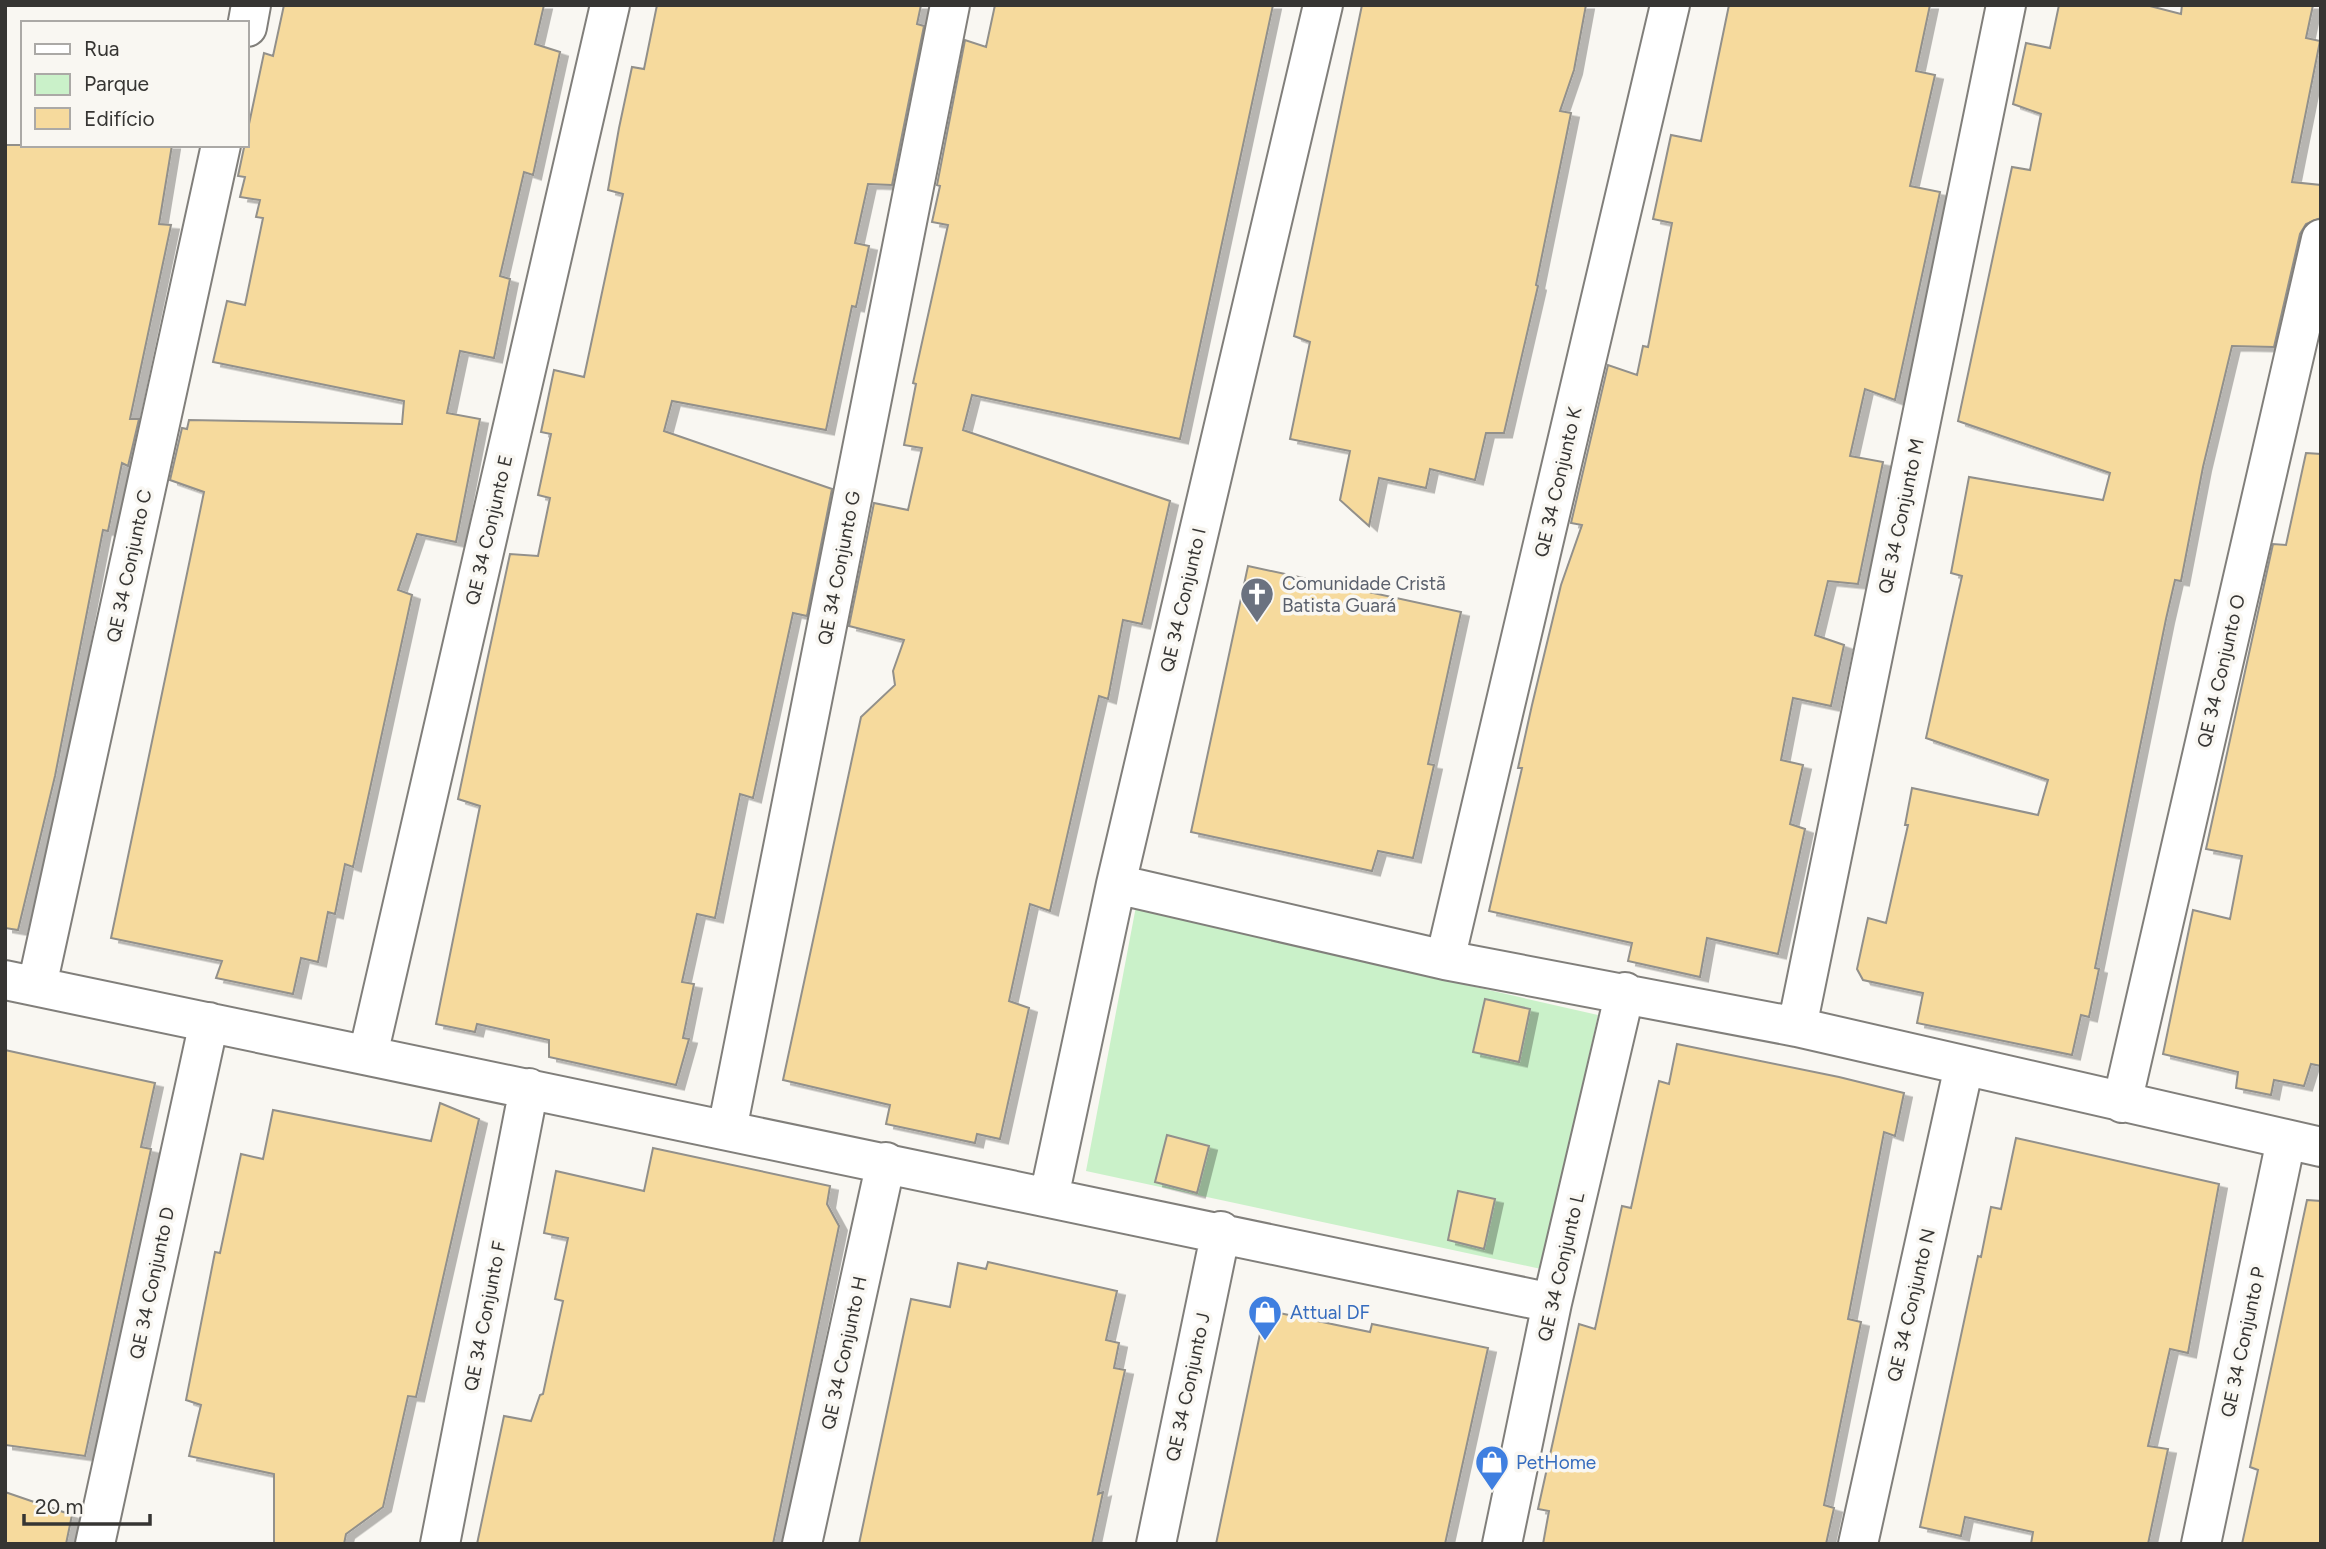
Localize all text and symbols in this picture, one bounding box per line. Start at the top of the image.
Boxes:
legend [21,21,248,147]
text: Rua [84,36,120,61]
text: Parque [84,71,149,96]
text: Edifício [84,106,155,131]
street label: QE 34 Conjunto K [1530,404,1587,559]
street label: QE 34 Conjunto M [1873,436,1929,596]
street label: QE 34 Conjunto E [461,453,517,607]
street label: QE 34 Conjunto C [102,487,157,645]
street label: QE 34 Conjunto G [813,489,865,647]
street label: QE 34 Conjunto I [1155,526,1211,674]
place label: Comunidade Cristã Batista Guará [1282,572,1446,617]
church icon: Comunidade Cristã Batista Guará [1238,575,1276,624]
street label: QE 34 Conjunto O [2192,592,2250,750]
street label: QE 34 Conjunto L [1533,1190,1589,1344]
street label: QE 34 Conjunto D [125,1205,179,1361]
street label: QE 34 Conjunto N [1882,1226,1940,1384]
street label: QE 34 Conjunto F [459,1239,511,1393]
street label: QE 34 Conjunto P [2216,1265,2270,1419]
street label: QE 34 Conjunto H [816,1274,872,1432]
shop icon: Attual DF [1246,1293,1284,1342]
place label: Attual DF [1290,1301,1370,1324]
street label: QE 34 Conjunto J [1161,1310,1215,1464]
shop icon: PetHome [1473,1443,1511,1492]
place label: PetHome [1516,1451,1596,1474]
scale bar [24,1482,150,1526]
text: 20 m [35,1494,83,1519]

